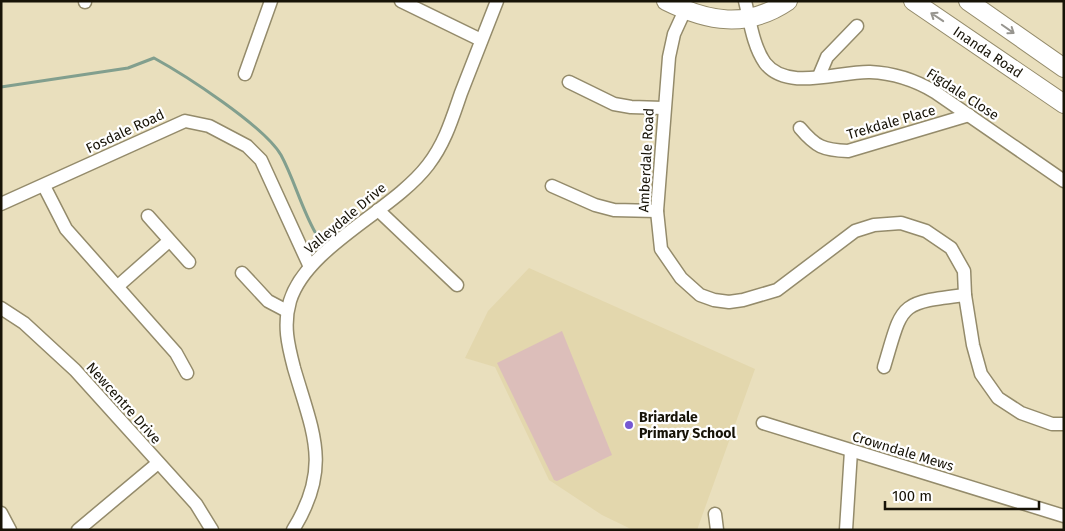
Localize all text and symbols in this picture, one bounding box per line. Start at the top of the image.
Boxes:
one-way arrow [930,12,944,22]
street label: Inanda Road [950,23,1026,82]
one-way arrow [1001,24,1014,35]
street label: Figdale Close [923,65,1002,124]
street label: Trekdale Place [845,102,937,143]
street label: Fosdale Road [83,106,167,157]
street label: Amberdale Road [635,107,658,213]
street label: Valleydale Drive [301,179,390,257]
street label: Newcentre Drive [83,359,165,448]
place label: Briardale Primary School [639,409,737,442]
marker: Briardale Primary School [623,419,635,431]
street label: Crowndale Mews [850,428,956,475]
scale bar [885,478,1039,510]
text: 100 m [892,487,932,505]

